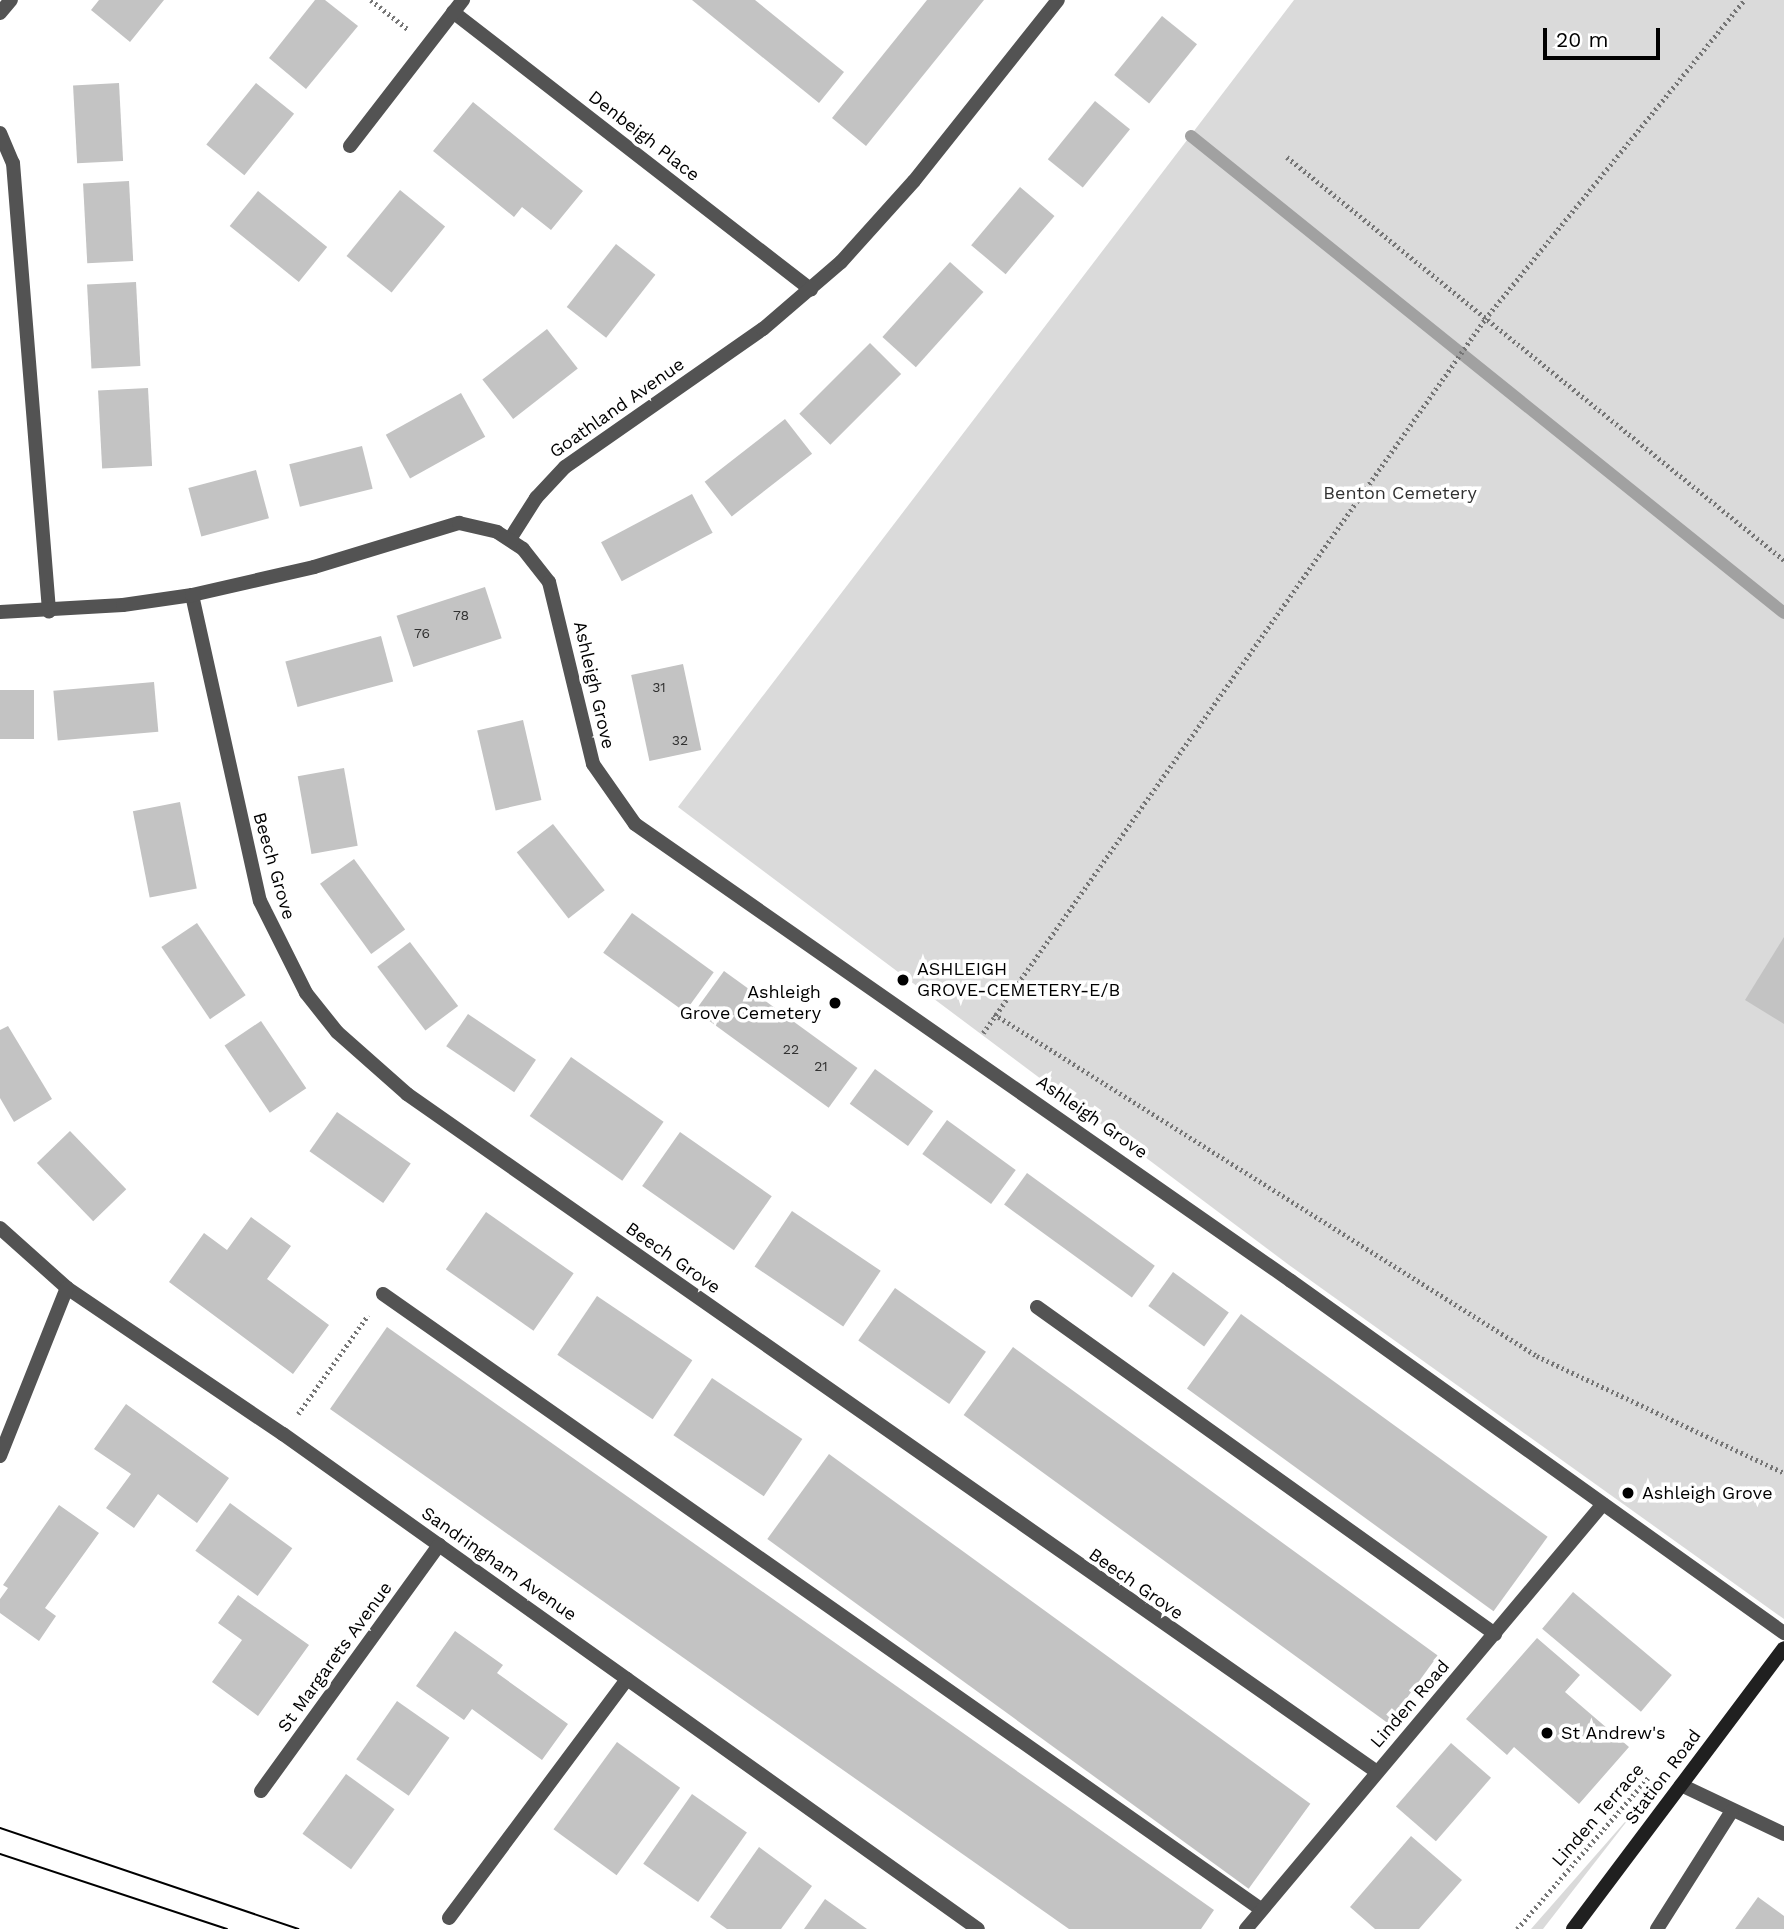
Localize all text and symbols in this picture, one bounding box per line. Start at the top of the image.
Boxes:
scale bar [1546,14,1663,58]
text: 20 m [1556,27,1608,52]
street label: Denbeigh Place [584,86,704,186]
street label: Goathland Avenue [545,353,689,463]
park label: Benton Cemetery [1323,482,1477,504]
house number: 78 [453,607,469,623]
street label: Ashleigh Grove [569,619,619,751]
house number: 76 [414,625,430,641]
house number: 31 [652,679,666,695]
house number: 32 [672,732,688,748]
street label: Beech Grove [248,810,300,922]
place label: ASHLEIGH GROVE-CEMETERY-E/B [917,959,1120,1002]
marker: ASHLEIGH GROVE-CEMETERY-E/B [895,972,911,988]
place label: Ashleigh Grove Cemetery [680,982,821,1024]
marker: Ashleigh Grove Cemetery [827,995,843,1011]
house number: 22 [783,1041,799,1057]
house number: 21 [814,1058,828,1074]
street label: Ashleigh Grove [1032,1071,1152,1163]
street label: Beech Grove [622,1217,724,1299]
place label: Ashleigh Grove [1642,1482,1773,1504]
marker: Ashleigh Grove [1620,1485,1636,1501]
street label: Sandringham Avenue [417,1502,581,1626]
street label: Beech Grove [1085,1543,1187,1625]
street label: St Margarets Avenue [273,1577,397,1737]
street label: Linden Road [1366,1656,1454,1752]
place label: St Andrew's [1561,1722,1666,1744]
marker: St Andrew's [1539,1725,1555,1741]
street label: Station Road [1620,1725,1706,1829]
street label: Linden Terrace [1547,1759,1649,1871]

